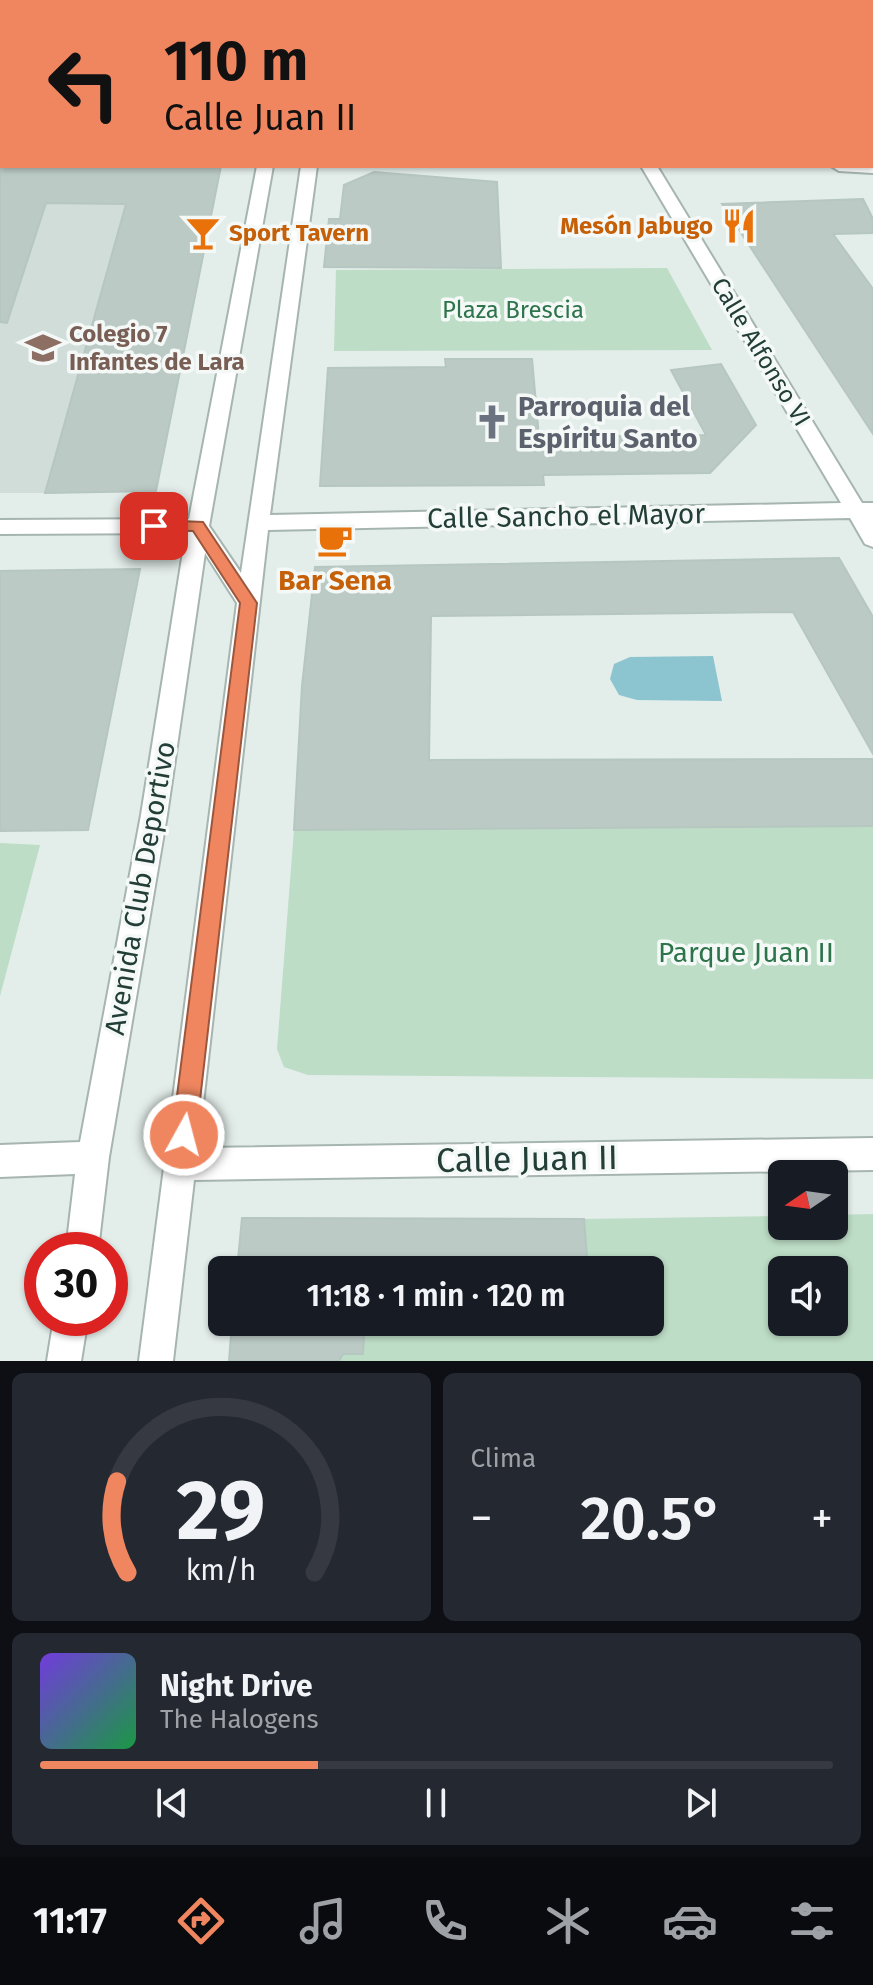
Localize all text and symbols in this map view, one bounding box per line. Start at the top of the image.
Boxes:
text: 110 m [164,28,308,95]
icon: left [32,32,136,136]
text: Calle Juan II [164,96,357,140]
restaurant icon: Mesón Jabugo [720,207,758,245]
place label: Mesón Jabugo [560,212,713,240]
bar icon: Sport Tavern [184,214,222,252]
place label: Sport Tavern [229,219,369,247]
street label: Calle Alfonso VI [706,273,816,431]
park label: Plaza Brescia [442,296,584,324]
place label: Colegio 7 Infantes de Lara [69,320,245,376]
school or university icon: Colegio 7 Infantes de Lara [24,329,62,367]
place label: Parroquia del Espíritu Santo [518,390,697,455]
church icon: Parroquia del Espíritu Santo [473,403,511,441]
pin [120,492,188,560]
street label: Calle Sancho el Mayor [427,497,705,535]
icon: arrive [132,504,176,548]
cafe icon: Bar Sena [316,521,354,559]
place label: Bar Sena [278,564,392,597]
street label: Avenida Club Deportivo [98,739,182,1037]
park label: Parque Juan II [658,936,834,969]
position arrow [142,1093,226,1177]
street label: Calle Juan II [436,1137,618,1181]
north arrow [768,1160,848,1240]
map controls [768,1160,848,1336]
speed limit sign: 30 [24,1232,128,1336]
button: sound [768,1256,848,1336]
text: 11:18 · 1 min · 120 m [306,1278,566,1314]
text: Clima [471,1443,536,1474]
text: 29 [177,1461,266,1561]
text: 20.5° [580,1483,723,1555]
text: − [471,1492,493,1545]
text: + [811,1492,833,1545]
text: km/h [186,1553,257,1588]
text: Night Drive [160,1668,313,1704]
text: The Halogens [160,1704,319,1735]
icon: previous [150,1781,194,1825]
icon: pause [414,1781,458,1825]
icon: next [679,1781,723,1825]
icon: directions [173,1893,229,1949]
icon: music [295,1893,351,1949]
icon: phone [417,1893,473,1949]
icon: climate [540,1893,596,1949]
icon: car [662,1893,718,1949]
icon: filters [784,1893,840,1949]
text: 11:17 [33,1899,107,1943]

